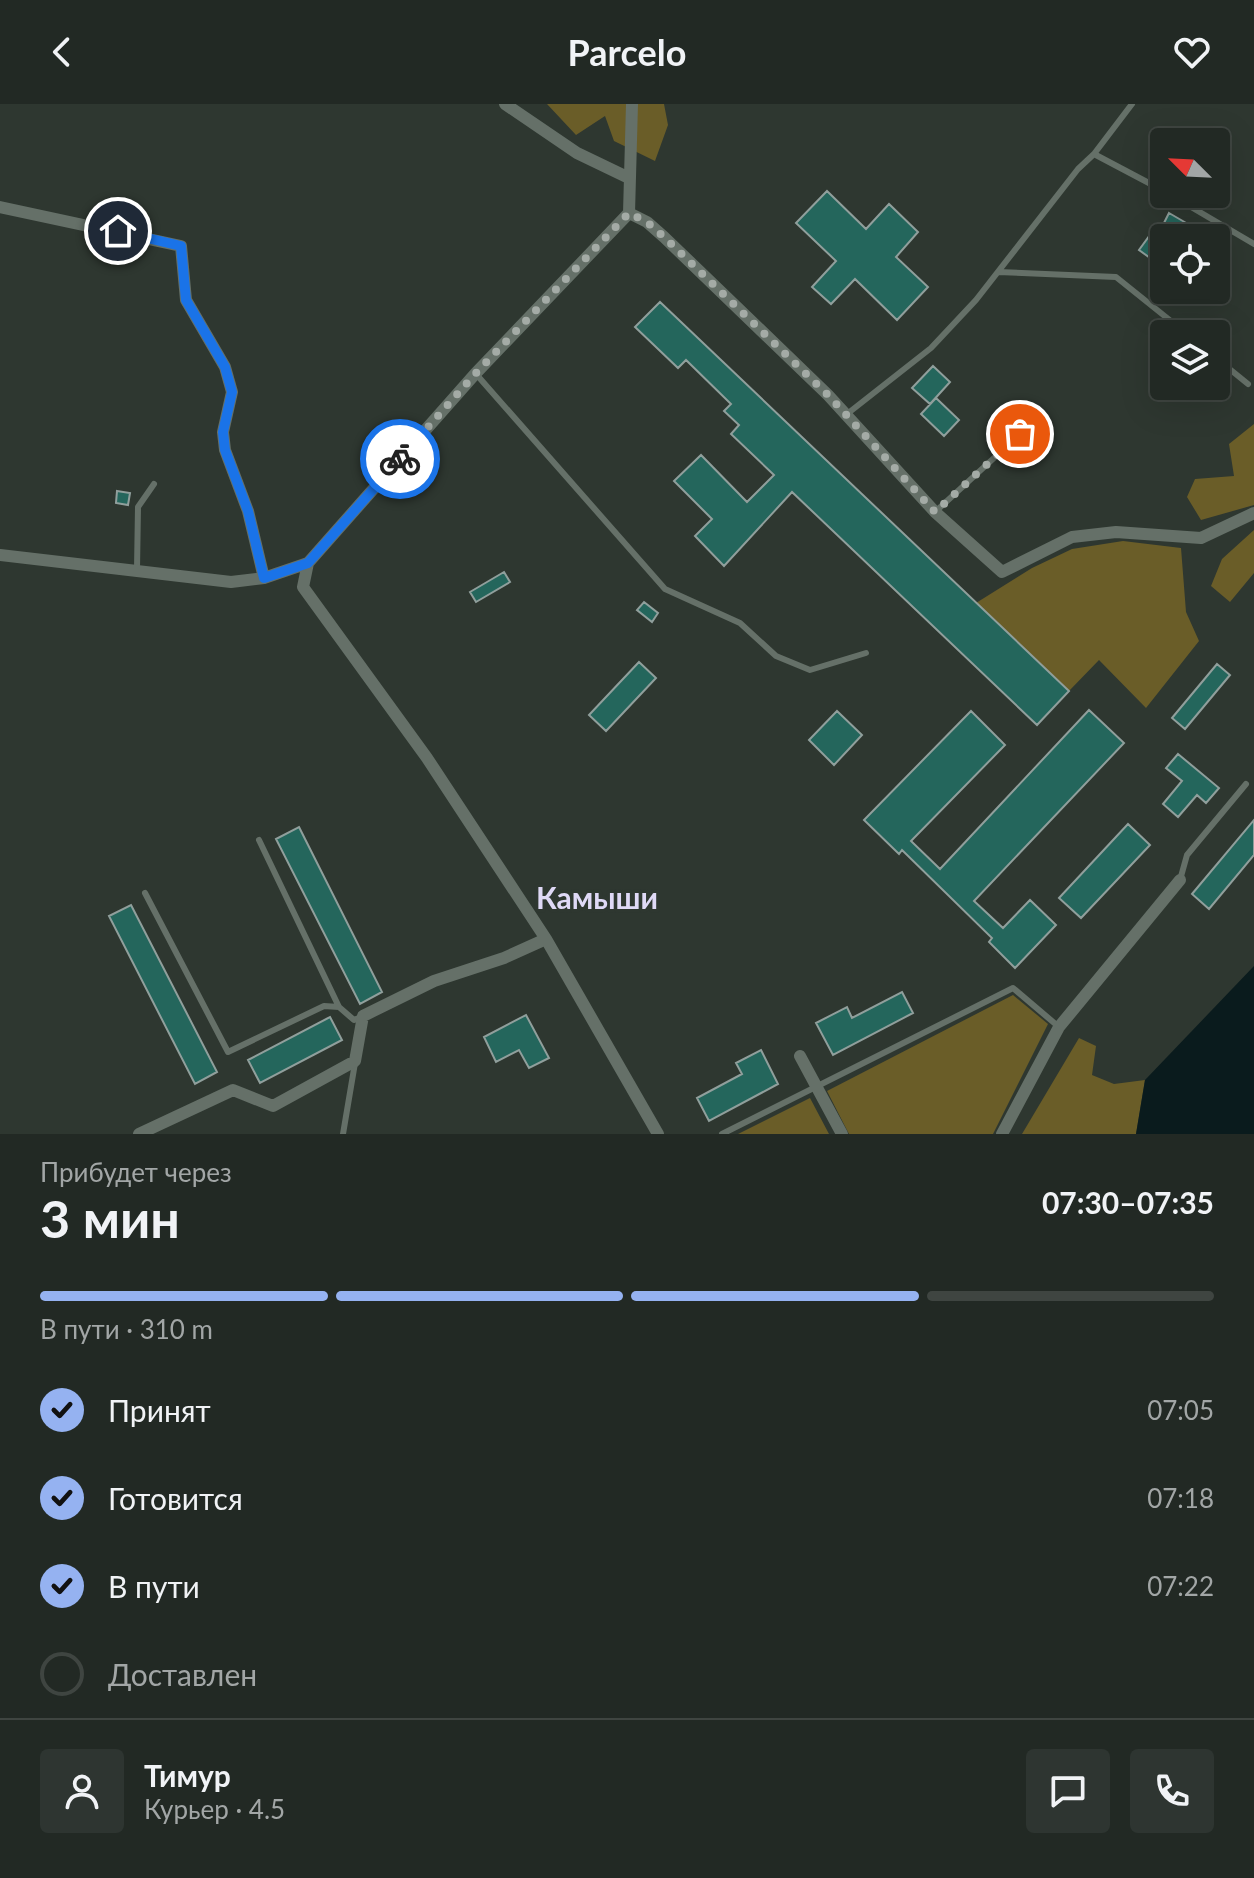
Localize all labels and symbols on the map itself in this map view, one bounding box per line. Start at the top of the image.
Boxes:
north arrow [1150,128,1230,208]
pin [84,197,152,265]
pin [986,400,1054,468]
courier [360,419,440,499]
district label: Камыши [536,879,658,915]

